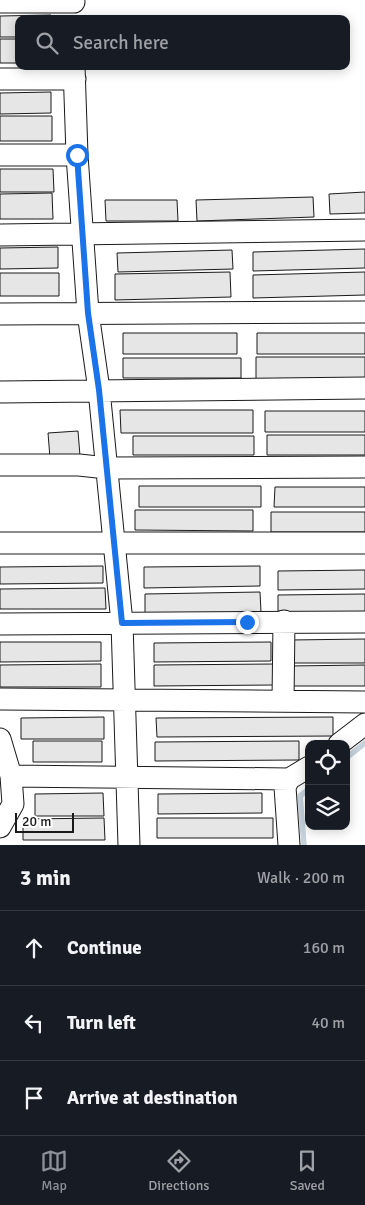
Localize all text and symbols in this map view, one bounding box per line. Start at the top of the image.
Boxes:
search box [15,15,350,70]
icon: search [33,29,61,57]
text: Search here [73,31,169,55]
route start [66,144,89,167]
route end [236,611,259,634]
map controls [305,740,350,830]
button: locate [305,740,350,785]
button: layers [305,785,350,830]
scale bar [15,810,74,833]
text: 20 m [22,813,51,830]
text: 3 min [20,865,71,891]
text: Walk · 200 m [257,868,345,888]
icon: ahead [20,934,48,962]
text: Continue [67,936,142,960]
text: 160 m [303,938,345,958]
icon: left [20,1009,48,1037]
text: Turn left [67,1011,136,1035]
text: 40 m [311,1013,345,1033]
icon: arrive [20,1084,48,1112]
text: Arrive at destination [67,1086,238,1110]
tab: Map [40,1147,68,1194]
tab: Directions [148,1147,209,1194]
tab: Saved [290,1147,325,1194]

